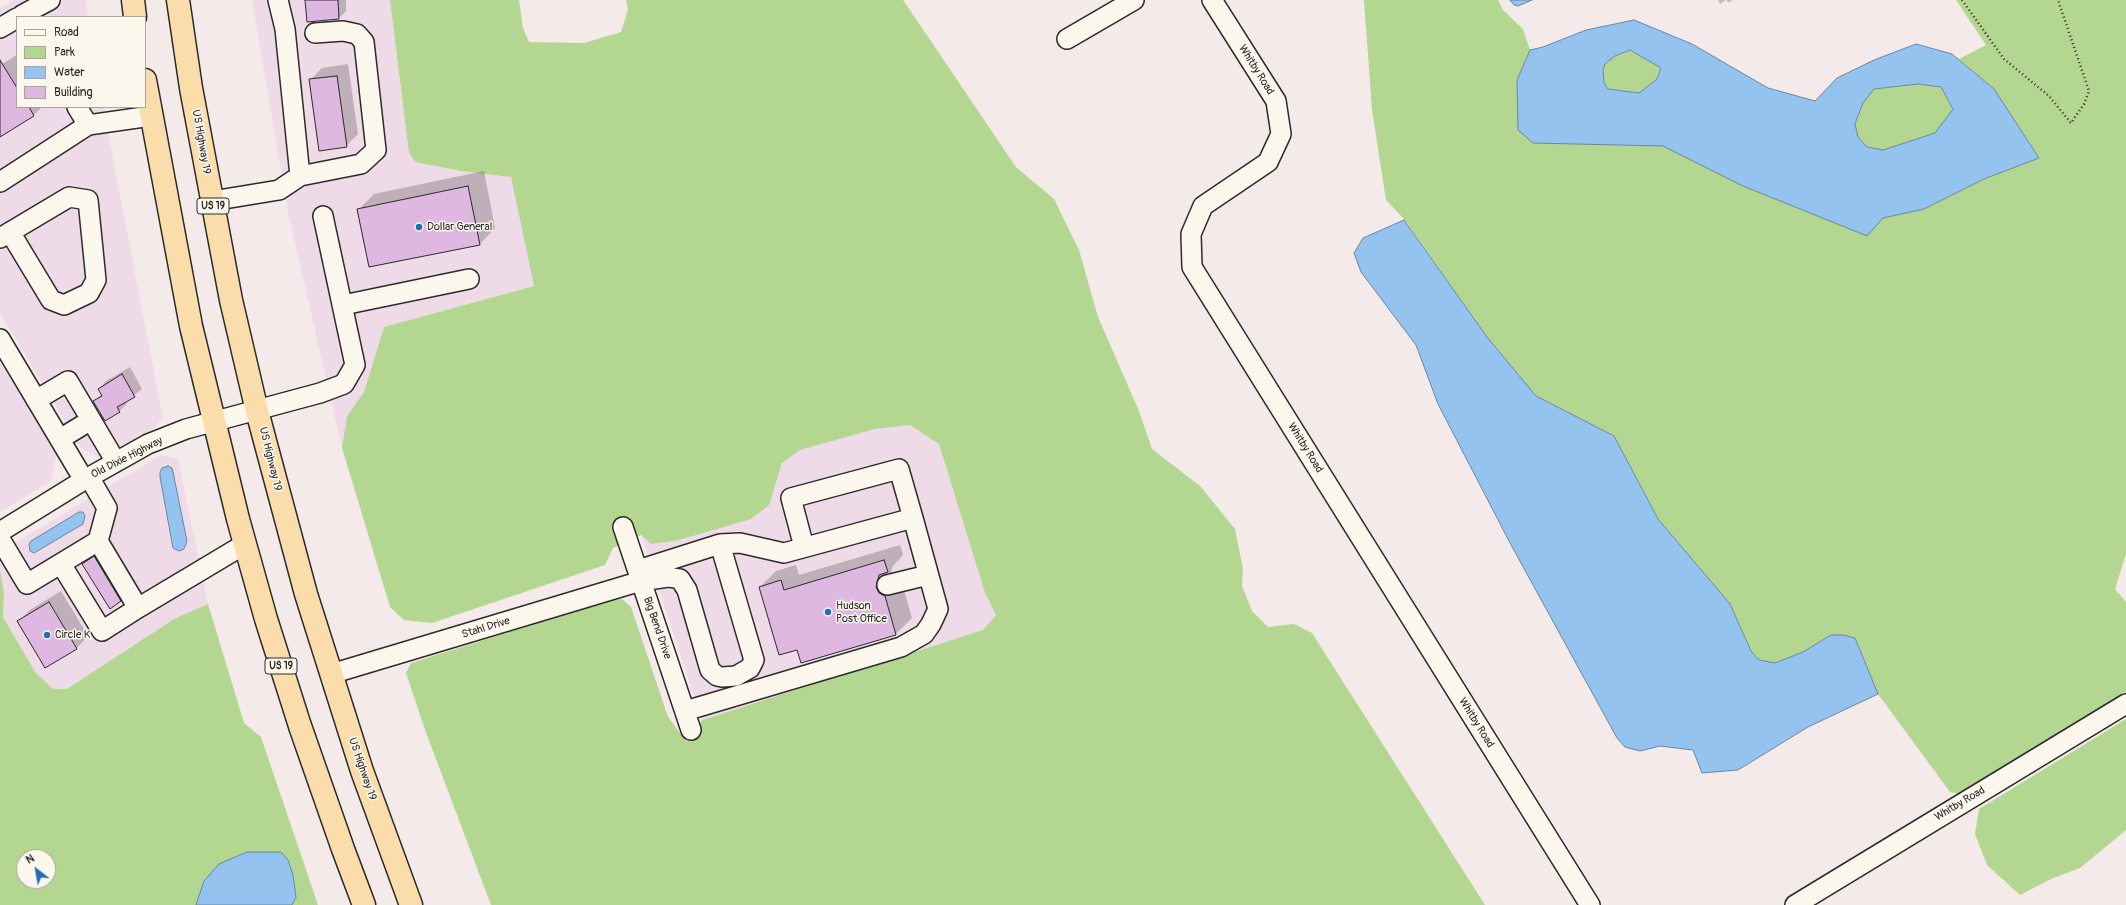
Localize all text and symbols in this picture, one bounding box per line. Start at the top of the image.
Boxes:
legend [16,16,146,108]
text: Road [54,25,79,40]
street label: Whitby Road [1235,43,1277,97]
text: Park [54,45,75,60]
text: Water [54,65,85,80]
text: Building [54,85,93,100]
street label: US Highway 19 [189,109,213,175]
road number: US 19 [197,198,229,214]
place label: Dollar General [427,220,492,234]
marker: Dollar General [414,222,424,232]
street label: Whitby Road [1284,421,1326,475]
street label: US Highway 19 [256,426,284,492]
street label: Old Dixie Highway [89,434,165,482]
street label: Big Bend Drive [640,595,674,661]
place label: Hudson Post Office [836,599,887,625]
marker: Hudson Post Office [823,607,833,617]
street label: Stahl Drive [460,614,512,642]
place label: Circle K [55,628,90,642]
marker: Circle K [42,630,52,640]
road number: US 19 [265,658,297,674]
street label: Whitby Road [1455,696,1497,750]
street label: US Highway 19 [345,736,379,802]
street label: Whitby Road [1932,784,1988,824]
north arrow [16,849,56,889]
text: N [24,852,37,867]

